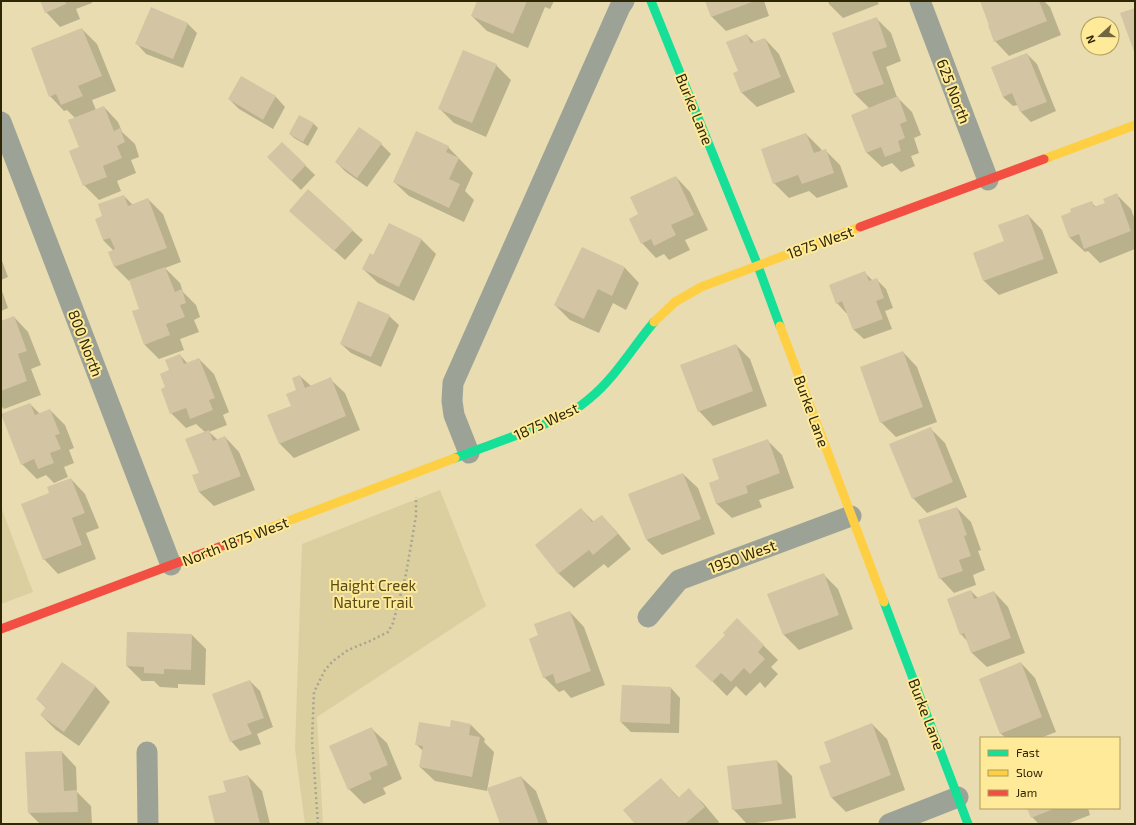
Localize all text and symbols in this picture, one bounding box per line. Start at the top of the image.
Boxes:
north arrow [1080,16,1120,56]
text: N [1083,34,1098,46]
street label: 625 North [933,56,975,126]
street label: Burke Lane [673,71,717,147]
street label: 1875 West [784,222,856,262]
street label: 800 North [65,307,107,379]
street label: Burke Lane [791,372,833,450]
street label: 1875 West [511,398,581,444]
street label: North 1875 West [179,512,291,570]
street label: 1950 West [706,535,778,576]
park label: Haight Creek Nature Trail [330,576,416,611]
street label: Burke Lane [905,676,949,752]
legend [980,737,1120,809]
text: Fast [1016,745,1040,759]
text: Slow [1016,765,1043,779]
text: Jam [1016,785,1037,799]

